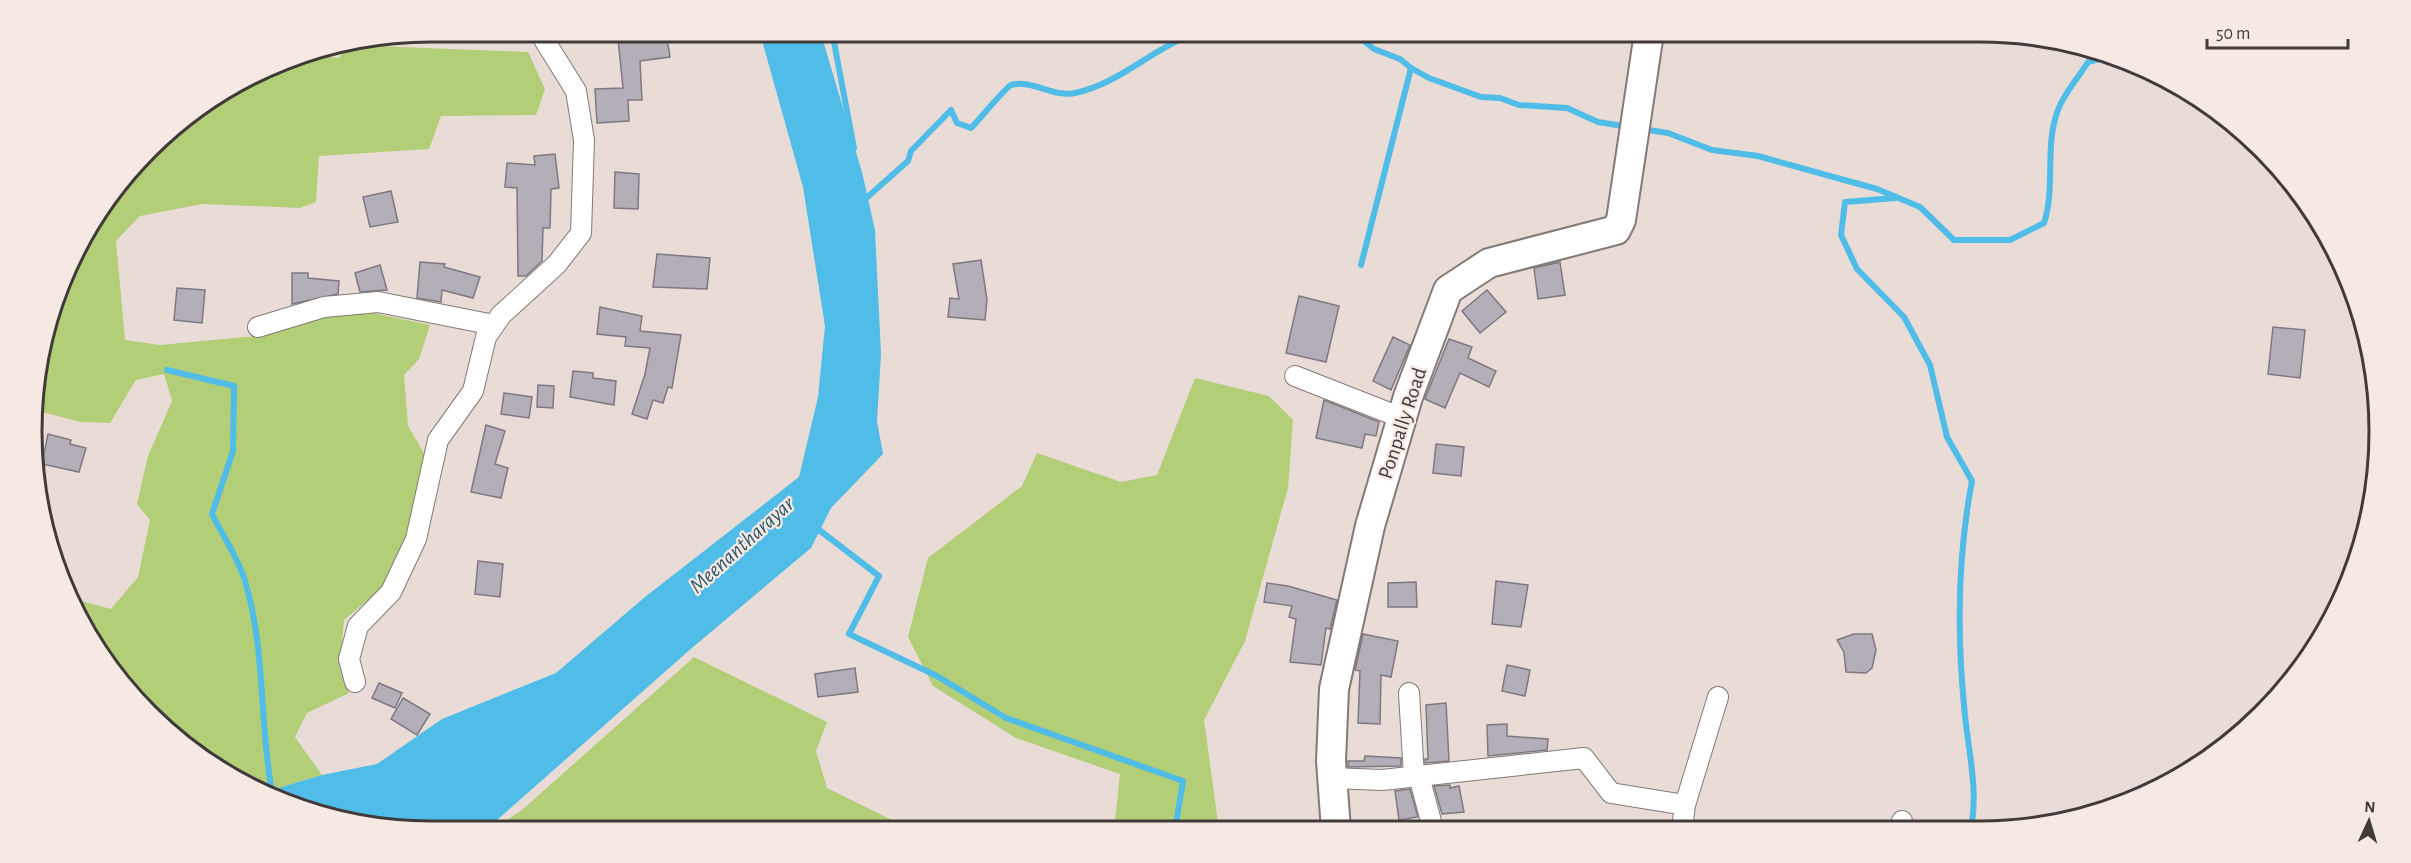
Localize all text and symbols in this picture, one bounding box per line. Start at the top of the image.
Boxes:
scale bar [2207,12,2348,50]
text: 50 m [2216,25,2250,43]
street label: Ponpally Road [1375,365,1430,482]
water label: Meenantharayar [685,492,799,597]
north arrow [2339,791,2399,851]
text: N [2364,799,2376,815]

